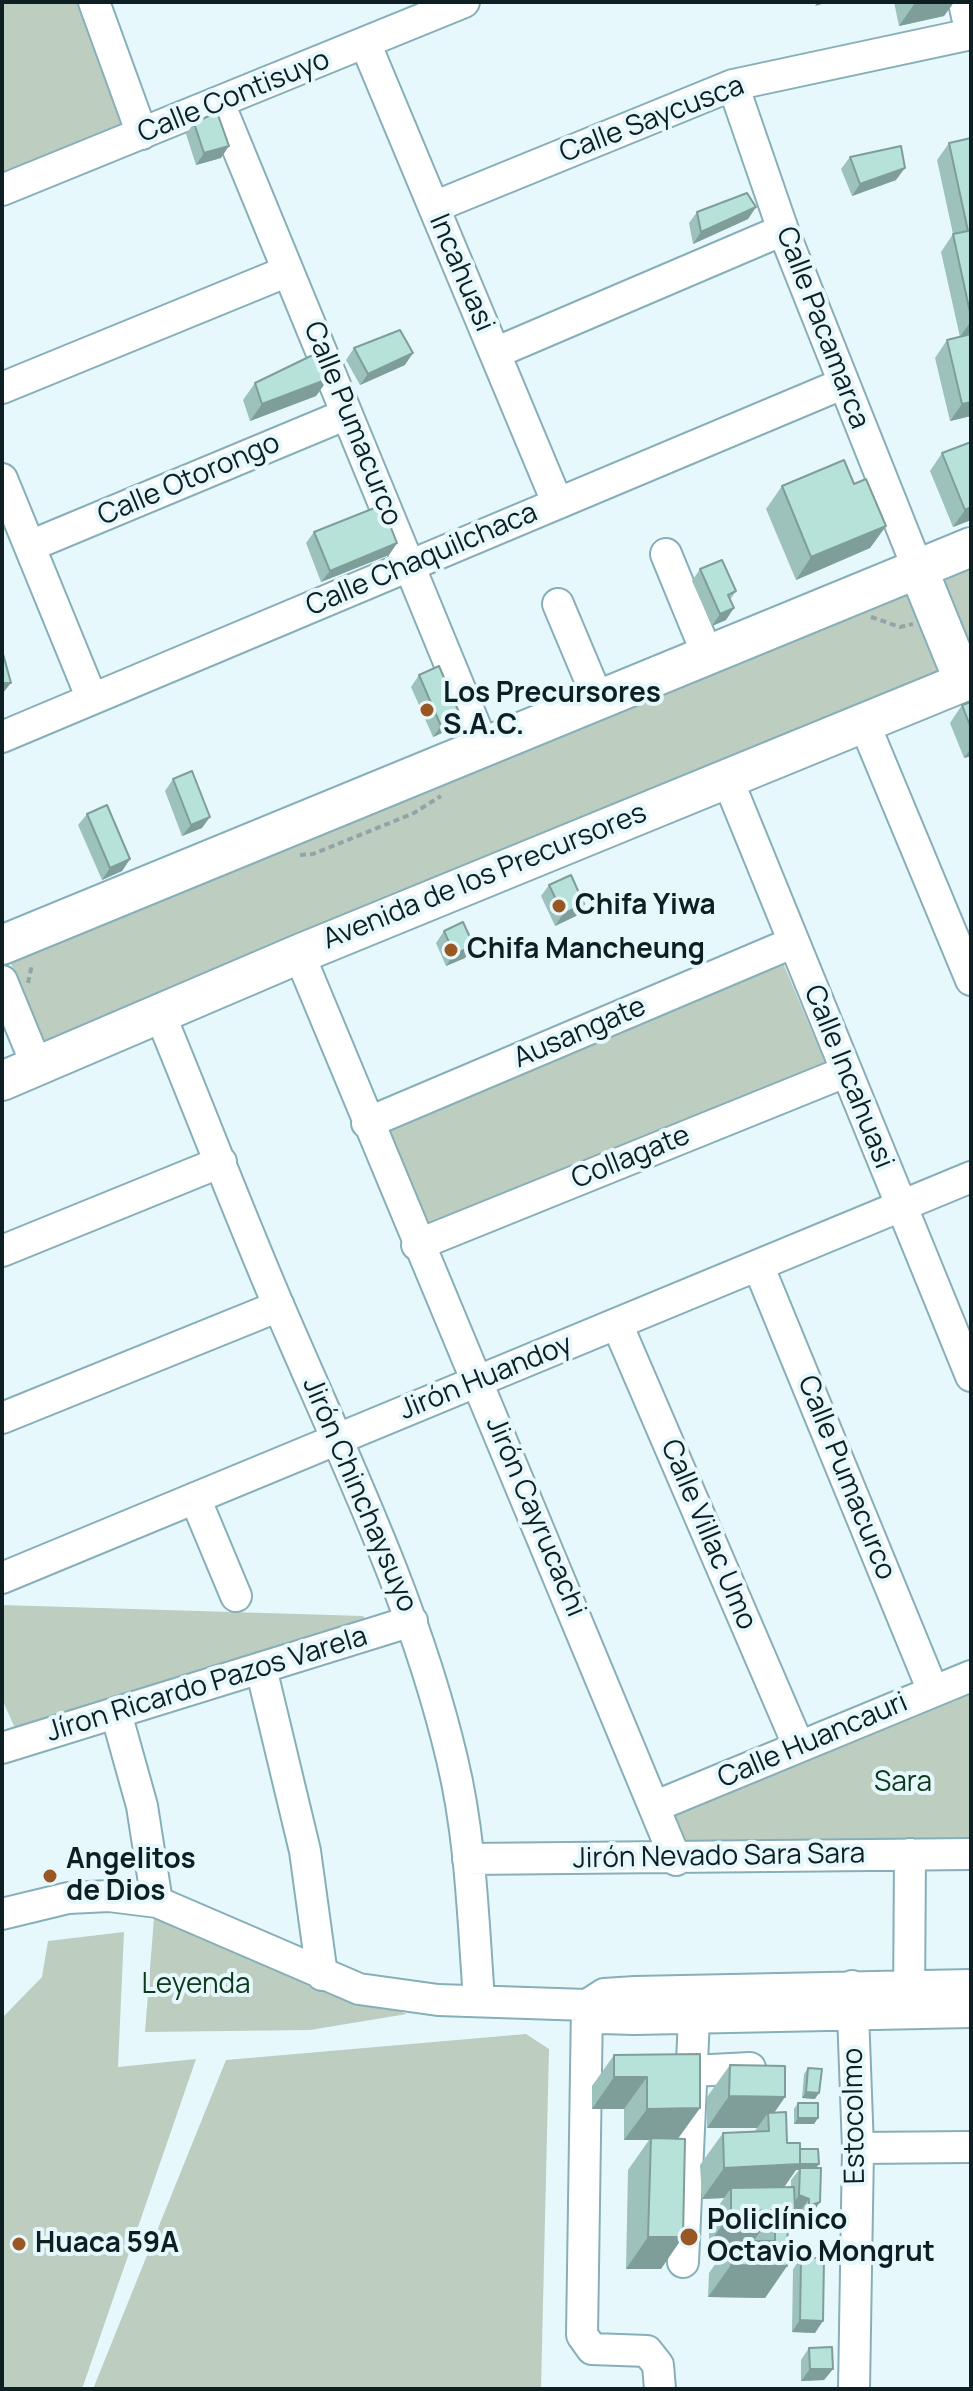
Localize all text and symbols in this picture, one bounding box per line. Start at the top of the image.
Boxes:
street label: Calle Contisuyo [133,43,335,151]
street label: Calle Saycusca [555,69,749,171]
street label: Incahuasi [421,209,501,337]
street label: Calle Pacamarca [768,222,876,434]
street label: Calle Pumacurco [296,317,408,531]
street label: Calle Otorongo [93,427,285,533]
street label: Calle Chaquilchaca [301,496,543,624]
place label: Los Precursores S.A.C. [443,677,661,743]
marker: Los Precursores S.A.C. [418,701,436,719]
street label: Avenida de los Precursores [318,797,652,957]
place label: Chifa Yiwa [575,889,716,923]
marker: Chifa Yiwa [550,897,568,915]
place label: Chifa Mancheung [467,933,705,967]
marker: Chifa Mancheung [442,941,460,959]
street label: Calle Incahuasi [796,980,900,1174]
street label: Ausangate [509,990,651,1076]
street label: Collagate [567,1119,695,1197]
street label: Jirón Huandoy [395,1328,577,1428]
street label: Calle Pumacurco [790,1371,902,1585]
street label: Jirón Chinchaysuyo [294,1373,424,1617]
street label: Jirón Cayrucachi [478,1412,592,1622]
street label: Calle Villac Umo [653,1435,763,1635]
street label: Jíron Ricardo Pazos Varela [43,1620,371,1750]
street label: Calle Huancauri [713,1686,913,1796]
park label: Sara [874,1766,932,1800]
street label: Jirón Nevado Sara Sara [573,1838,865,1876]
place label: Angelitos de Dios [66,1843,196,1909]
marker: Angelitos de Dios [41,1867,59,1885]
park label: Leyenda [141,1968,251,2002]
street label: Estocolmo [837,2048,873,2184]
place label: Policlínico Octavio Mongrut [707,2204,935,2270]
marker: Policlínico Octavio Mongrut [678,2226,700,2248]
place label: Huaca 59A [35,2227,179,2261]
marker: Huaca 59A [10,2235,28,2253]

